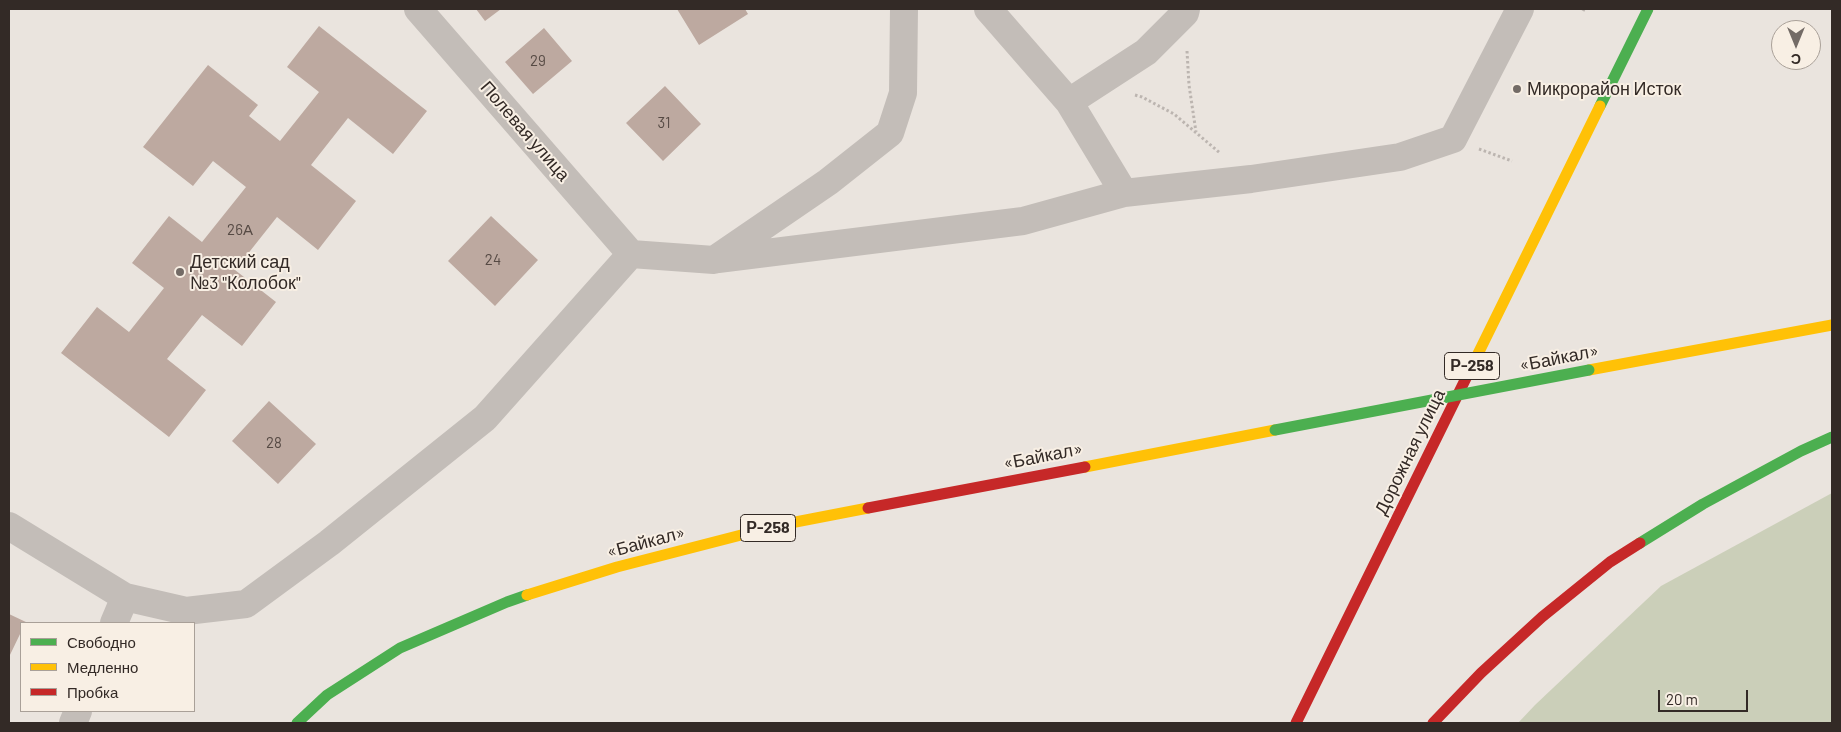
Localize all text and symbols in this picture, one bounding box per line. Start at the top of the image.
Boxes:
north arrow [1771,20,1821,70]
text: С [1791,51,1801,68]
house number: 29 [530,52,546,70]
street label: Полевая улица [476,77,574,185]
place label: Микрорайон Исток [1527,78,1681,100]
marker: Микрорайон Исток [1511,83,1523,95]
house number: 31 [658,114,670,132]
house number: 26А [227,221,253,239]
place label: Детский сад №3 "Колобок" [190,251,301,294]
house number: 24 [485,251,501,269]
marker: Детский сад №3 "Колобок" [174,266,186,278]
street label: «Байкал» [1518,340,1600,376]
road number: Р-258 [1444,352,1500,380]
street label: Дорожная улица [1370,386,1450,518]
house number: 28 [266,434,282,452]
street label: «Байкал» [1002,438,1084,474]
road number: Р-258 [740,514,796,542]
street label: «Байкал» [605,521,687,563]
legend [20,622,195,712]
text: Свободно [67,633,136,651]
text: Медленно [67,658,138,676]
scale bar [1661,680,1751,712]
text: Пробка [67,683,118,701]
text: 20 m [1666,690,1698,708]

